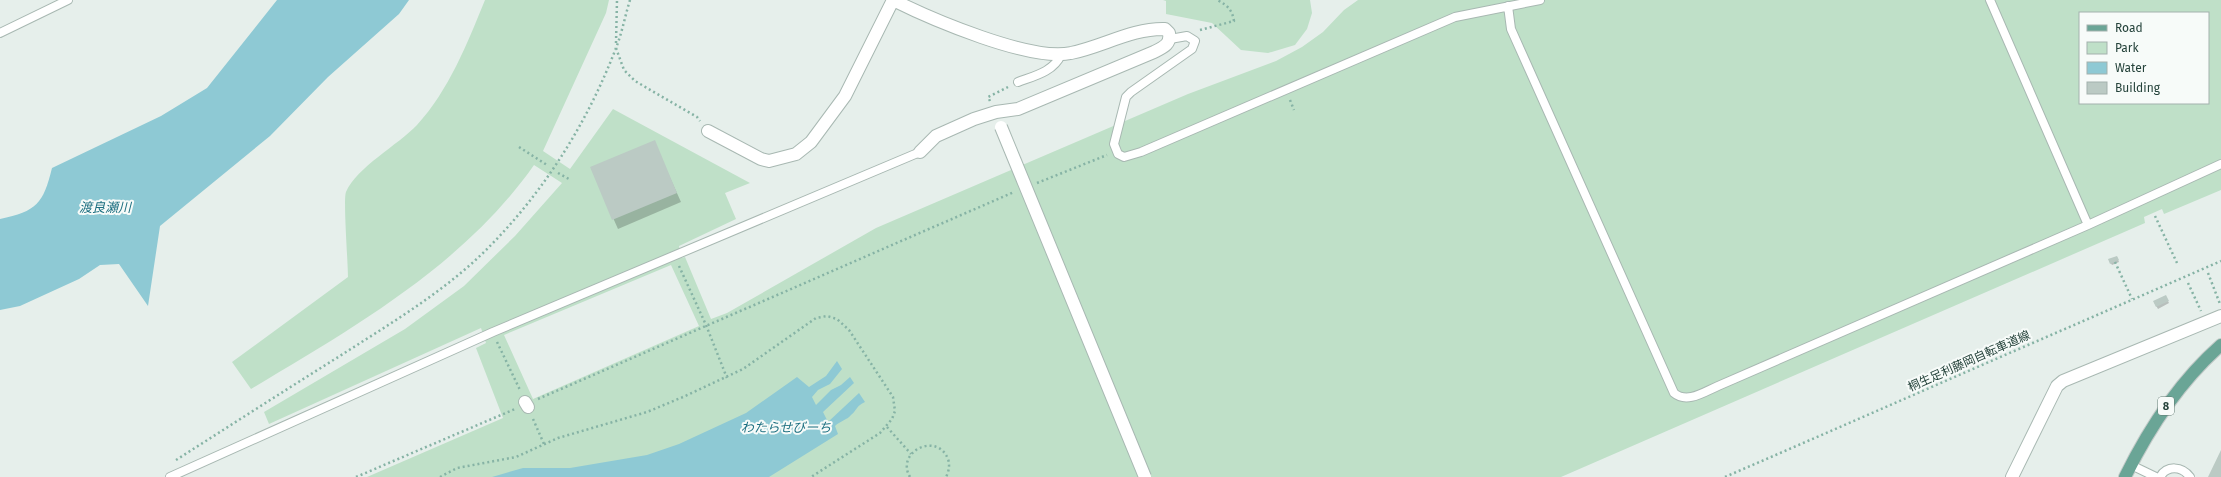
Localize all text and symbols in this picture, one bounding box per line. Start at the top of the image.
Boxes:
legend [2079,12,2209,104]
text: Road [2115,21,2143,35]
text: Park [2115,41,2139,55]
text: Water [2115,61,2147,75]
text: Building [2115,81,2161,95]
water label: 渡良瀬川 [79,200,133,215]
street label: 桐生足利藤岡自転車道線 [1906,328,2032,394]
road number: 8 [2158,397,2174,415]
water label: わたらせびーち [741,420,831,435]

